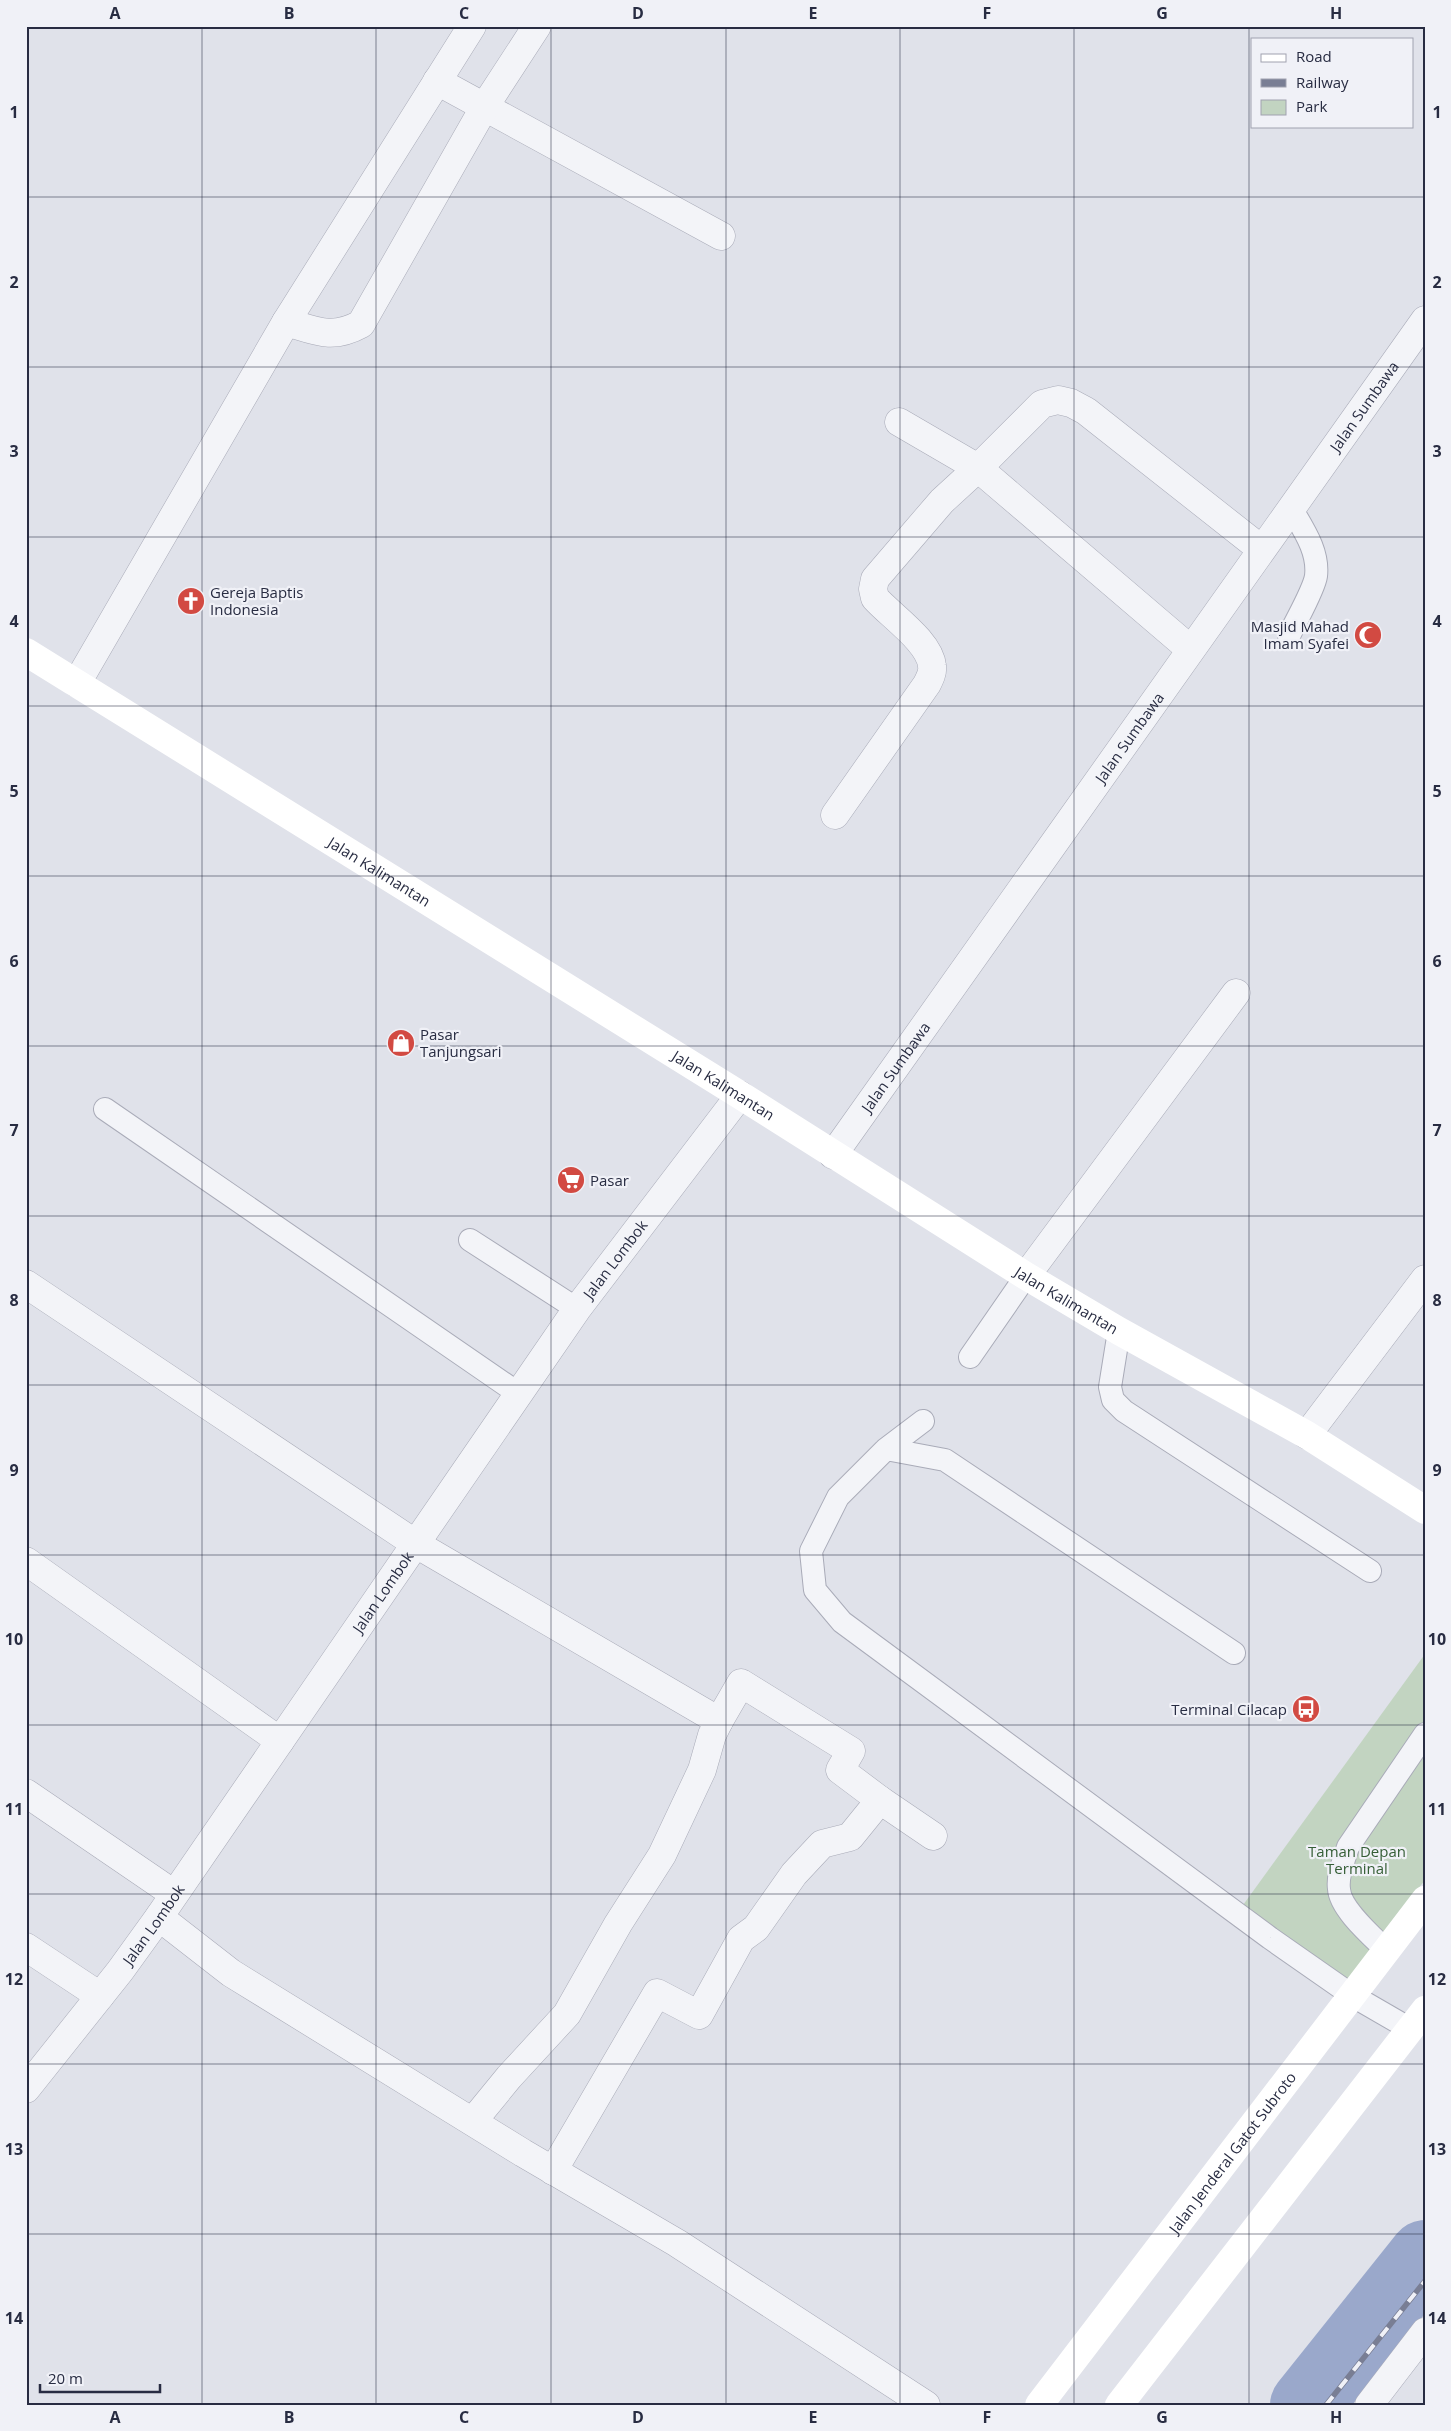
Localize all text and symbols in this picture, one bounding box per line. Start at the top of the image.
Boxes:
text: A [109,2,121,24]
text: B [284,2,294,24]
text: C [459,2,469,24]
text: D [632,2,644,24]
text: E [809,2,818,24]
text: F [983,2,991,24]
text: G [1156,2,1168,24]
text: H [1330,2,1342,24]
legend [1251,38,1414,128]
text: Road [1296,46,1332,66]
text: Railway [1296,72,1349,92]
text: Park [1296,96,1327,116]
text: 1 [9,101,19,123]
text: 1 [1432,101,1442,123]
text: 2 [9,271,19,293]
text: 2 [1432,271,1442,293]
street label: Jalan Sumbawa [1324,357,1403,457]
text: 3 [9,440,19,462]
text: 3 [1432,440,1442,462]
place label: Gereja Baptis Indonesia [210,582,303,619]
church icon: Gereja Baptis Indonesia [176,586,206,616]
text: 4 [9,610,19,632]
text: 4 [1432,610,1442,632]
place label: Masjid Mahad Imam Syafei [1251,616,1349,653]
mosque icon: Masjid Mahad Imam Syafei [1353,620,1383,650]
street label: Jalan Sumbawa [1089,688,1168,788]
text: 5 [9,780,19,802]
text: 5 [1432,780,1442,802]
street label: Jalan Kalimantan [323,831,435,911]
text: 6 [9,950,19,972]
text: 6 [1432,950,1442,972]
street label: Jalan Sumbawa [855,1018,934,1118]
place label: Pasar Tanjungsari [420,1024,502,1061]
shop icon: Pasar Tanjungsari [386,1028,416,1058]
street label: Jalan Kalimantan [667,1044,779,1124]
text: 7 [9,1119,19,1141]
text: 7 [1432,1119,1442,1141]
supermarket icon: Pasar [556,1165,586,1195]
place label: Pasar [590,1170,629,1190]
street label: Jalan Lombok [577,1215,652,1304]
street label: Jalan Kalimantan [1009,1260,1122,1338]
text: 8 [9,1289,19,1311]
text: 8 [1432,1289,1442,1311]
text: 9 [9,1459,19,1481]
text: 9 [1432,1459,1442,1481]
street label: Jalan Lombok [346,1547,418,1638]
text: 10 [5,1628,23,1650]
text: 10 [1428,1628,1446,1650]
bus stop icon: Terminal Cilacap [1291,1694,1321,1724]
place label: Terminal Cilacap [1171,1699,1287,1719]
text: 11 [5,1798,23,1820]
text: 11 [1428,1798,1446,1820]
park label: Taman Depan Terminal [1308,1841,1406,1878]
street label: Jalan Lombok [117,1880,189,1970]
text: 12 [5,1968,23,1990]
text: 12 [1428,1968,1446,1990]
street label: Jalan Jenderal Gatot Subroto [1163,2068,1300,2239]
text: 13 [5,2138,23,2160]
text: 13 [1428,2138,1446,2160]
text: 14 [5,2307,23,2329]
text: 14 [1428,2307,1446,2329]
scale bar [40,2361,160,2393]
text: 20 m [48,2368,83,2388]
text: A [109,2406,121,2428]
text: B [284,2406,294,2428]
text: C [459,2406,469,2428]
text: D [632,2406,644,2428]
text: E [809,2406,818,2428]
text: F [983,2406,991,2428]
text: G [1156,2406,1168,2428]
text: H [1330,2406,1342,2428]

